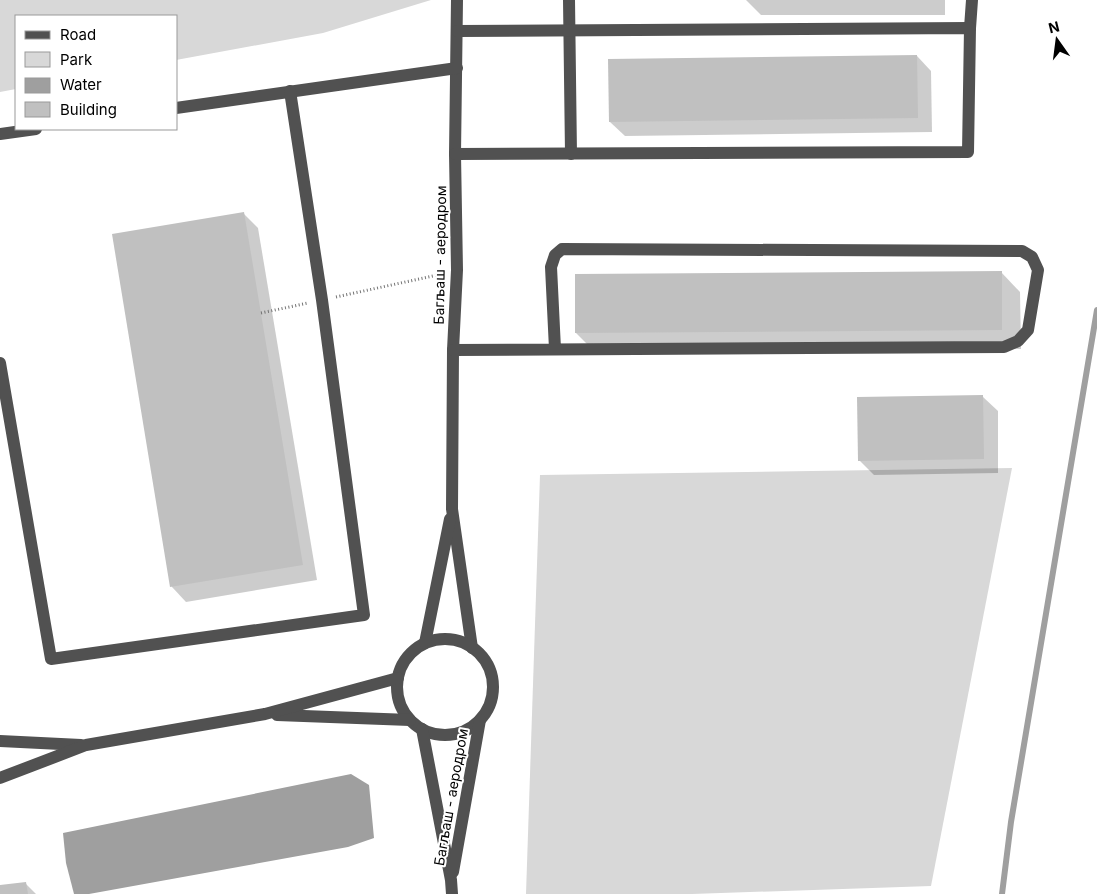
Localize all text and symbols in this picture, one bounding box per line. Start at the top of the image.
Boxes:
legend [15,15,178,130]
north arrow [1032,15,1082,65]
text: N [1047,17,1061,36]
text: Road [60,25,96,44]
text: Park [60,50,93,69]
text: Water [60,75,102,94]
text: Building [60,100,117,119]
street label: Багљаш - аеродром [430,185,449,325]
street label: Багљаш - аеродром [430,727,471,867]

